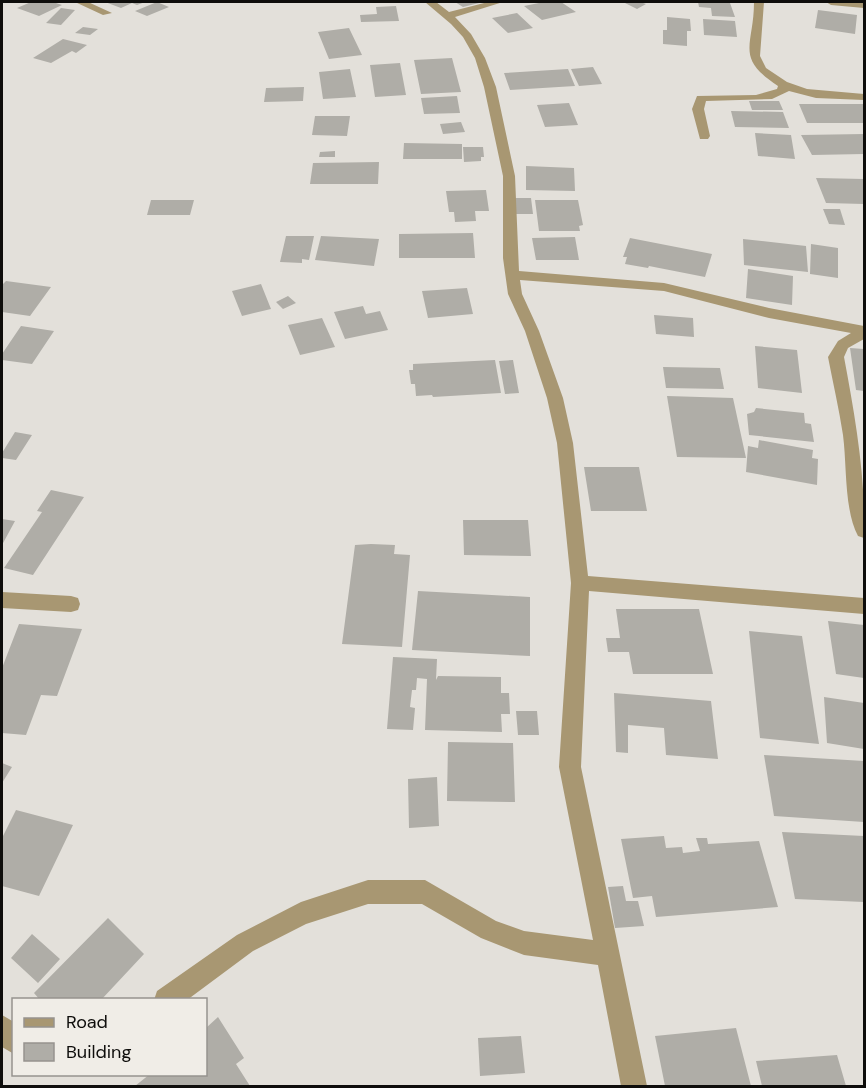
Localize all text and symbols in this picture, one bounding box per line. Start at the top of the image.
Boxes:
legend [12,998,207,1076]
text: Road [66,1010,108,1034]
text: Building [66,1040,131,1064]

